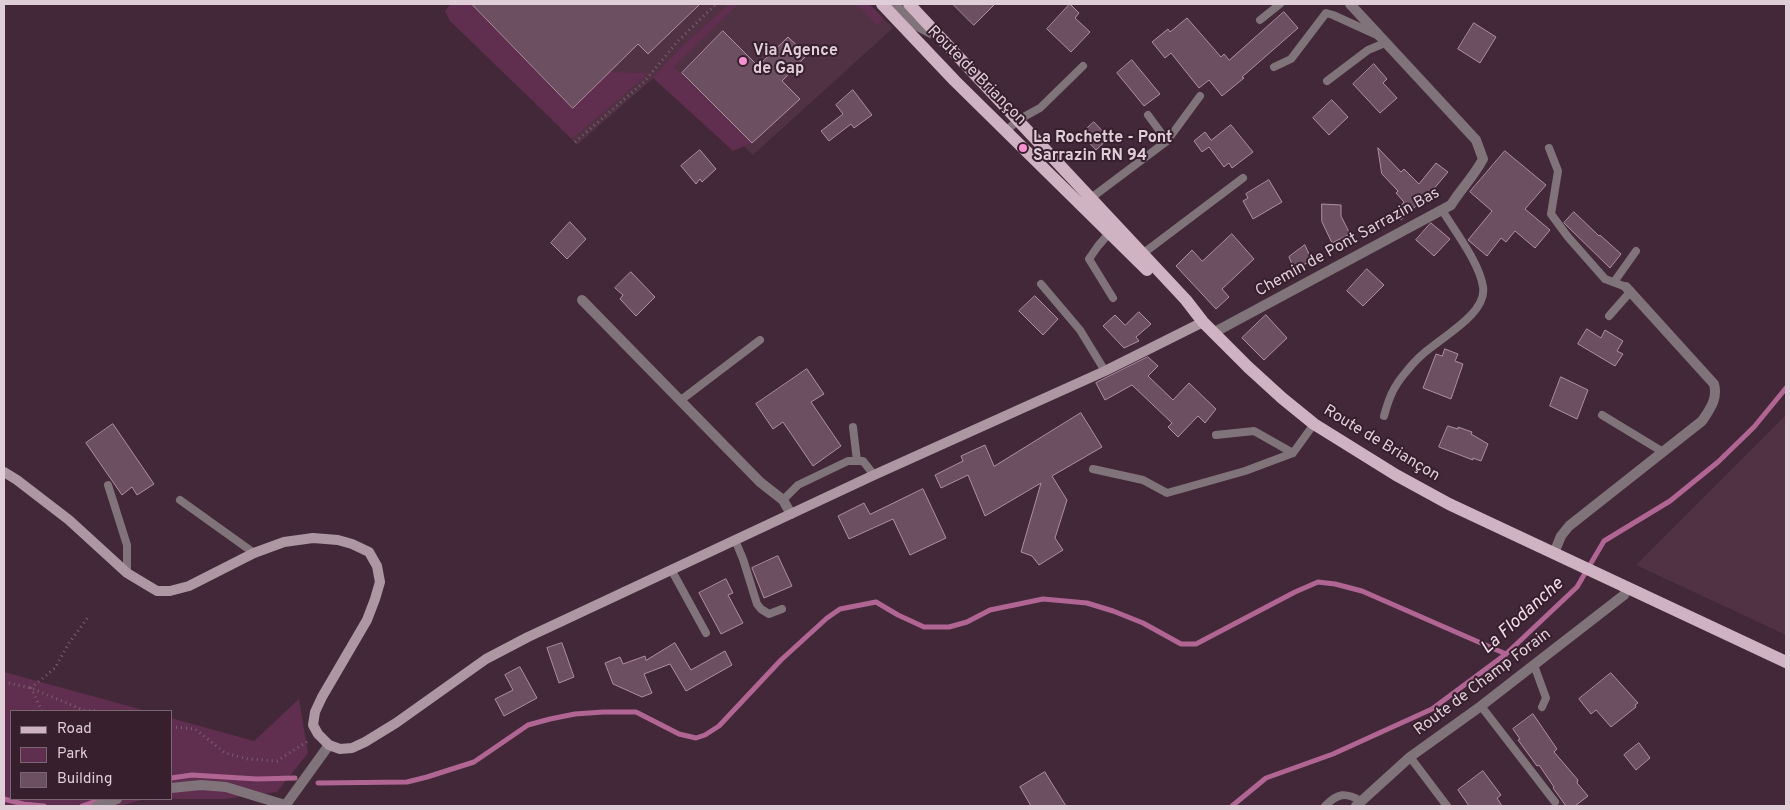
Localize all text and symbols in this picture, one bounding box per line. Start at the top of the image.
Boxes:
street label: Route de Briançon [922,22,1030,130]
place label: Via Agence de Gap [753,42,838,80]
marker: Via Agence de Gap [737,55,749,67]
place label: La Rochette - Pont Sarrazin RN 94 [1033,129,1172,167]
marker: La Rochette - Pont Sarrazin RN 94 [1017,142,1029,154]
street label: Chemin de Pont Sarrazin Bas [1252,184,1444,302]
street label: Route de Briançon [1319,402,1443,486]
water label: La Flodanche [1477,574,1569,660]
street label: Route de Champ Forain [1411,625,1555,741]
legend [10,710,172,800]
text: Road [57,720,92,739]
text: Park [57,745,88,764]
text: Building [57,770,112,789]

